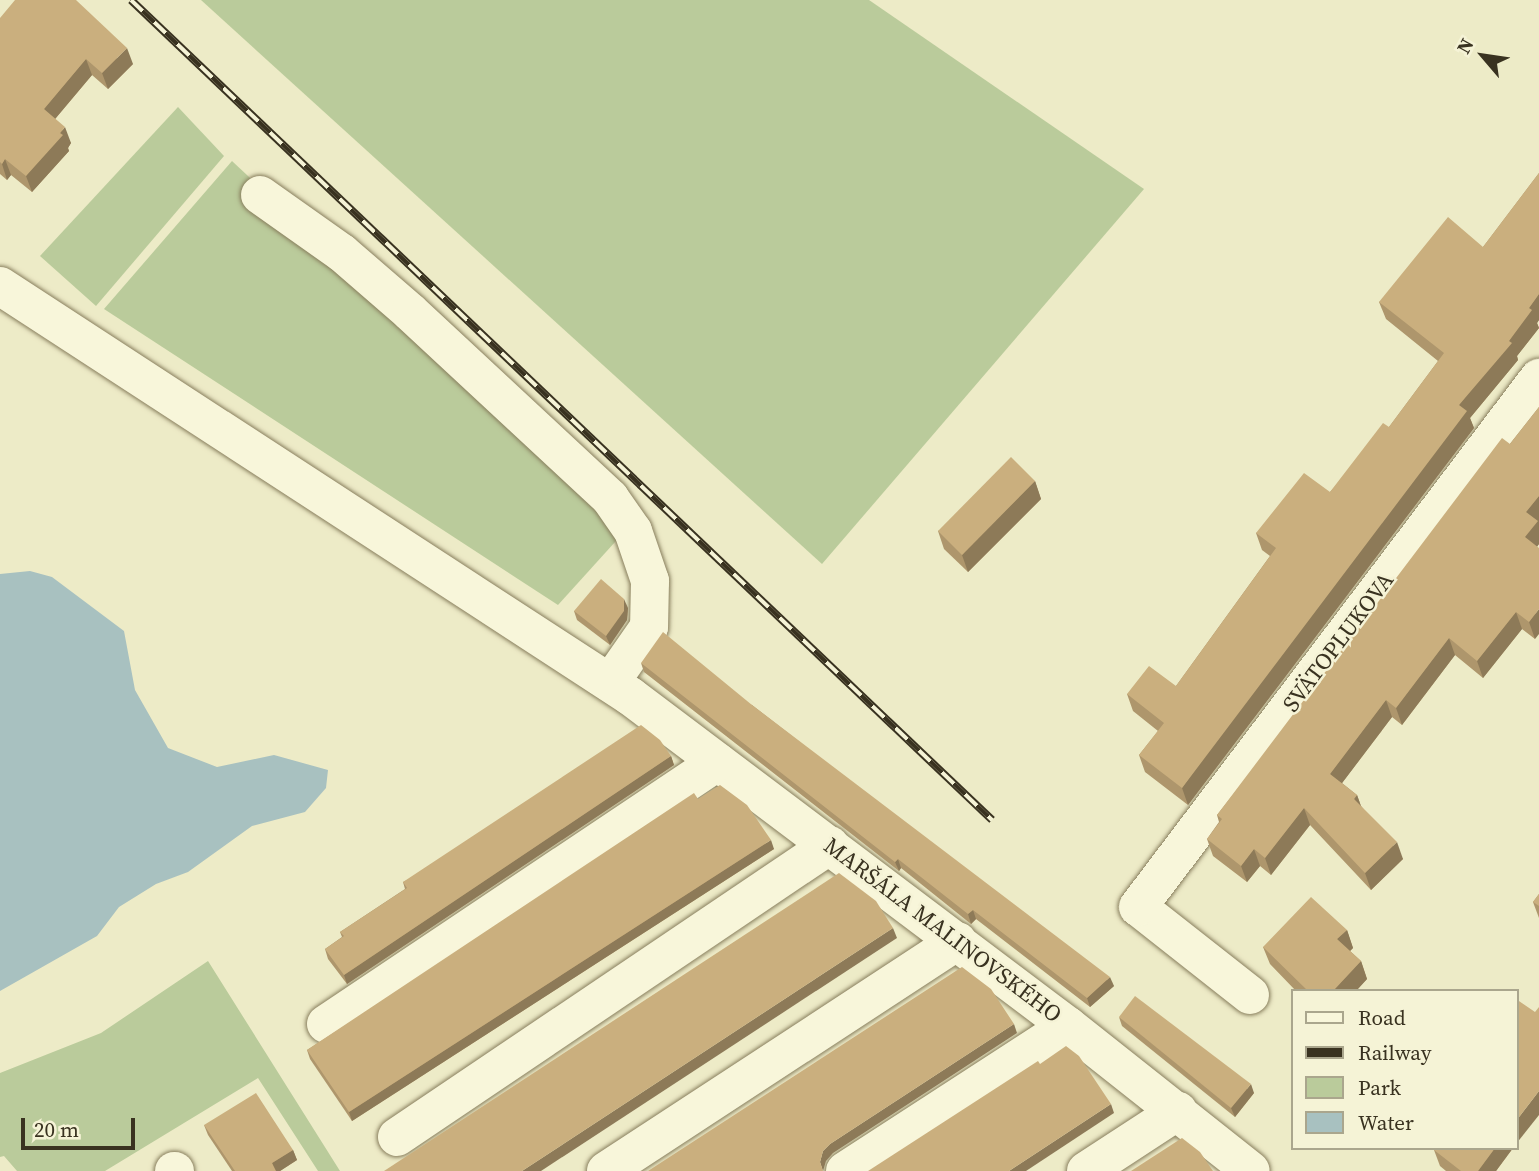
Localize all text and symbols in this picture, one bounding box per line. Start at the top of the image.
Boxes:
north arrow [1448,21,1518,91]
text: N [1450,33,1479,58]
street label: SVÄTOPLUKOVA [1277,567,1399,717]
street label: MARŠÁLA MALINOVSKÉHO [819,832,1067,1028]
legend [1290,989,1518,1150]
text: Road [1358,1003,1406,1032]
text: Railway [1358,1038,1432,1067]
text: Park [1358,1073,1401,1102]
scale bar [24,1104,138,1148]
text: Water [1358,1108,1414,1137]
text: 20 m [34,1115,79,1144]

